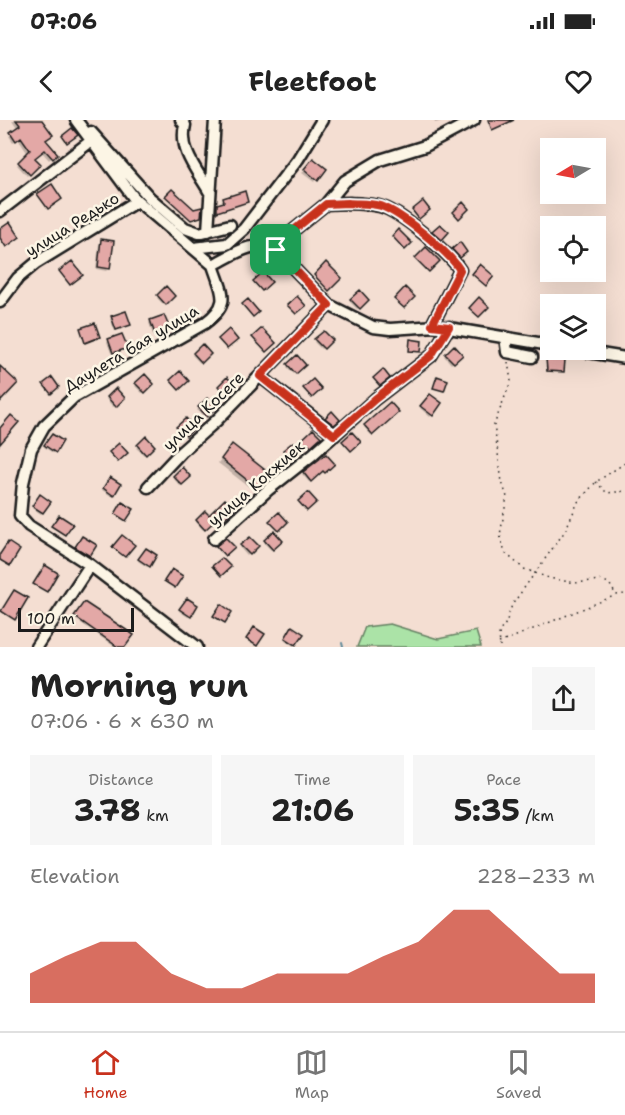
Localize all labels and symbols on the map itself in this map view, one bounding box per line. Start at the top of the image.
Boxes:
north arrow [540,138,606,204]
street label: улица Редько [21,187,123,262]
pin [250,224,301,275]
street label: Даулета бая улица [60,300,202,397]
street label: улица Косеге [158,367,248,455]
street label: улица Кокжиек [204,435,309,531]
scale bar [18,605,134,633]

